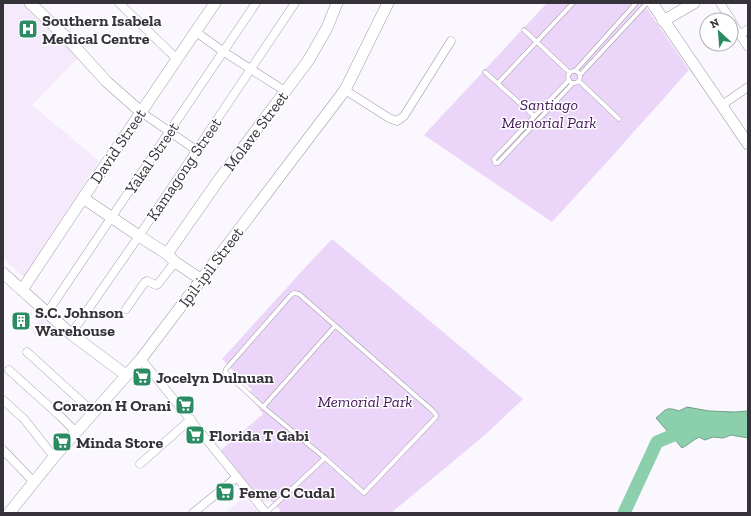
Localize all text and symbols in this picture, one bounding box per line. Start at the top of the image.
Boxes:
place label: Southern Isabela Medical Centre [42,11,162,48]
north arrow [699,12,739,52]
text: N [708,16,722,31]
hospital icon: Southern Isabela Medical Centre [17,18,39,40]
street label: Molave Street [220,87,292,175]
park label: Santiago Memorial Park [501,95,597,132]
street label: David Street [86,105,150,187]
street label: Kamagong Street [143,114,226,224]
street label: Yakal Street [120,118,183,198]
street label: Ipil-ipil Street [175,223,247,311]
place label: S.C. Johnson Warehouse [35,303,124,340]
building icon: S.C. Johnson Warehouse [10,310,32,332]
supermarket icon: Jocelyn Dulnuan [131,366,153,388]
place label: Jocelyn Dulnuan [156,368,274,387]
park label: Memorial Park [317,392,413,411]
supermarket icon: Corazon H Orani [174,394,196,416]
place label: Corazon H Orani [53,396,171,415]
supermarket icon: Florida T Gabi [184,424,206,446]
place label: Florida T Gabi [209,426,309,445]
supermarket icon: Minda Store [51,431,73,453]
place label: Minda Store [76,433,163,452]
supermarket icon: Feme C Cudal [214,481,236,503]
place label: Feme C Cudal [239,483,335,502]

